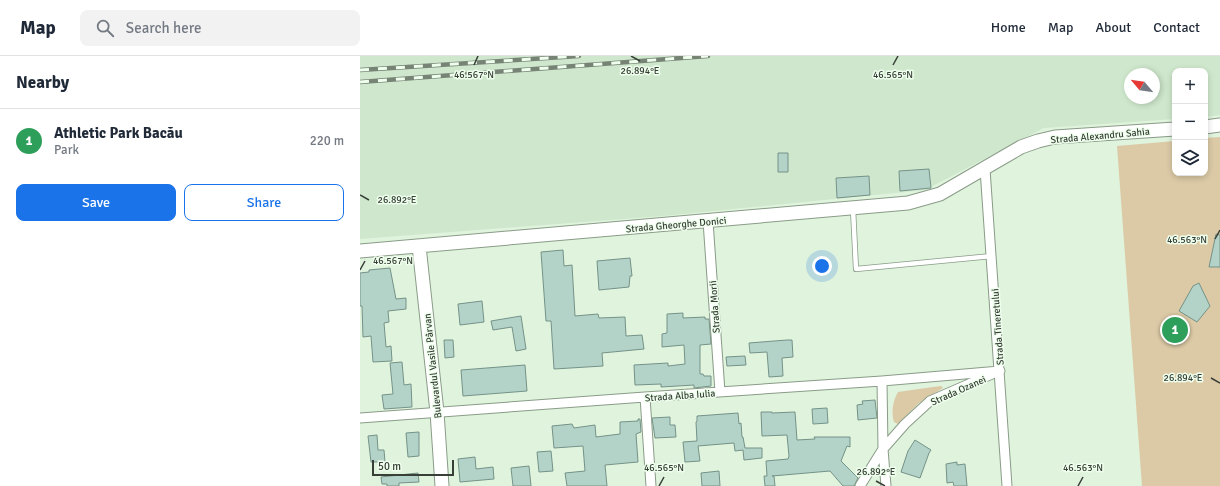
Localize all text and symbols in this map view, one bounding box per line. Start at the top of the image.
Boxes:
search box [80,10,360,46]
text: Map [20,16,56,40]
icon: search [94,17,116,39]
text: Search here [126,19,201,37]
text: Home [991,19,1026,36]
text: Map [1048,19,1073,36]
text: About [1095,19,1131,36]
text: Contact [1153,19,1200,36]
text: 26.894°E [621,65,660,77]
north arrow [1124,68,1160,104]
map controls [1172,68,1208,176]
button: + [1172,68,1208,104]
text: 46.567°N [454,69,494,81]
text: 46.565°N [873,69,913,81]
text: Nearby [16,72,69,93]
button: − [1172,104,1208,140]
text: Athletic Park Bacău [54,124,183,142]
street label: Strada Alexandru Sahia [1050,126,1150,146]
text: 1 [25,133,33,149]
text: 220 m [310,133,344,149]
button: layers [1172,140,1208,176]
text: Park [54,142,79,158]
button: Save [16,184,176,221]
button: Share [184,184,344,221]
text: 26.892°E [378,194,417,206]
street label: Strada Gheorghe Donici [625,215,727,235]
text: 46.563°N [1167,234,1207,246]
text: 46.567°N [373,255,413,267]
your location [812,256,832,276]
street label: Strada Morii [707,280,723,334]
street label: Strada Tineretului [989,288,1007,366]
street label: Bulevardul Vasile Pârvan [422,313,444,419]
pin: 1 [1162,315,1188,345]
text: 26.894°E [1164,372,1203,384]
street label: Strada Ozanei [929,373,988,408]
street label: Strada Alba Iulia [644,388,716,404]
scale bar [372,458,454,477]
text: 50 m [378,460,401,473]
text: 46.565°N [644,462,684,474]
text: 46.563°N [1063,462,1103,474]
text: 26.892°E [857,466,896,478]

